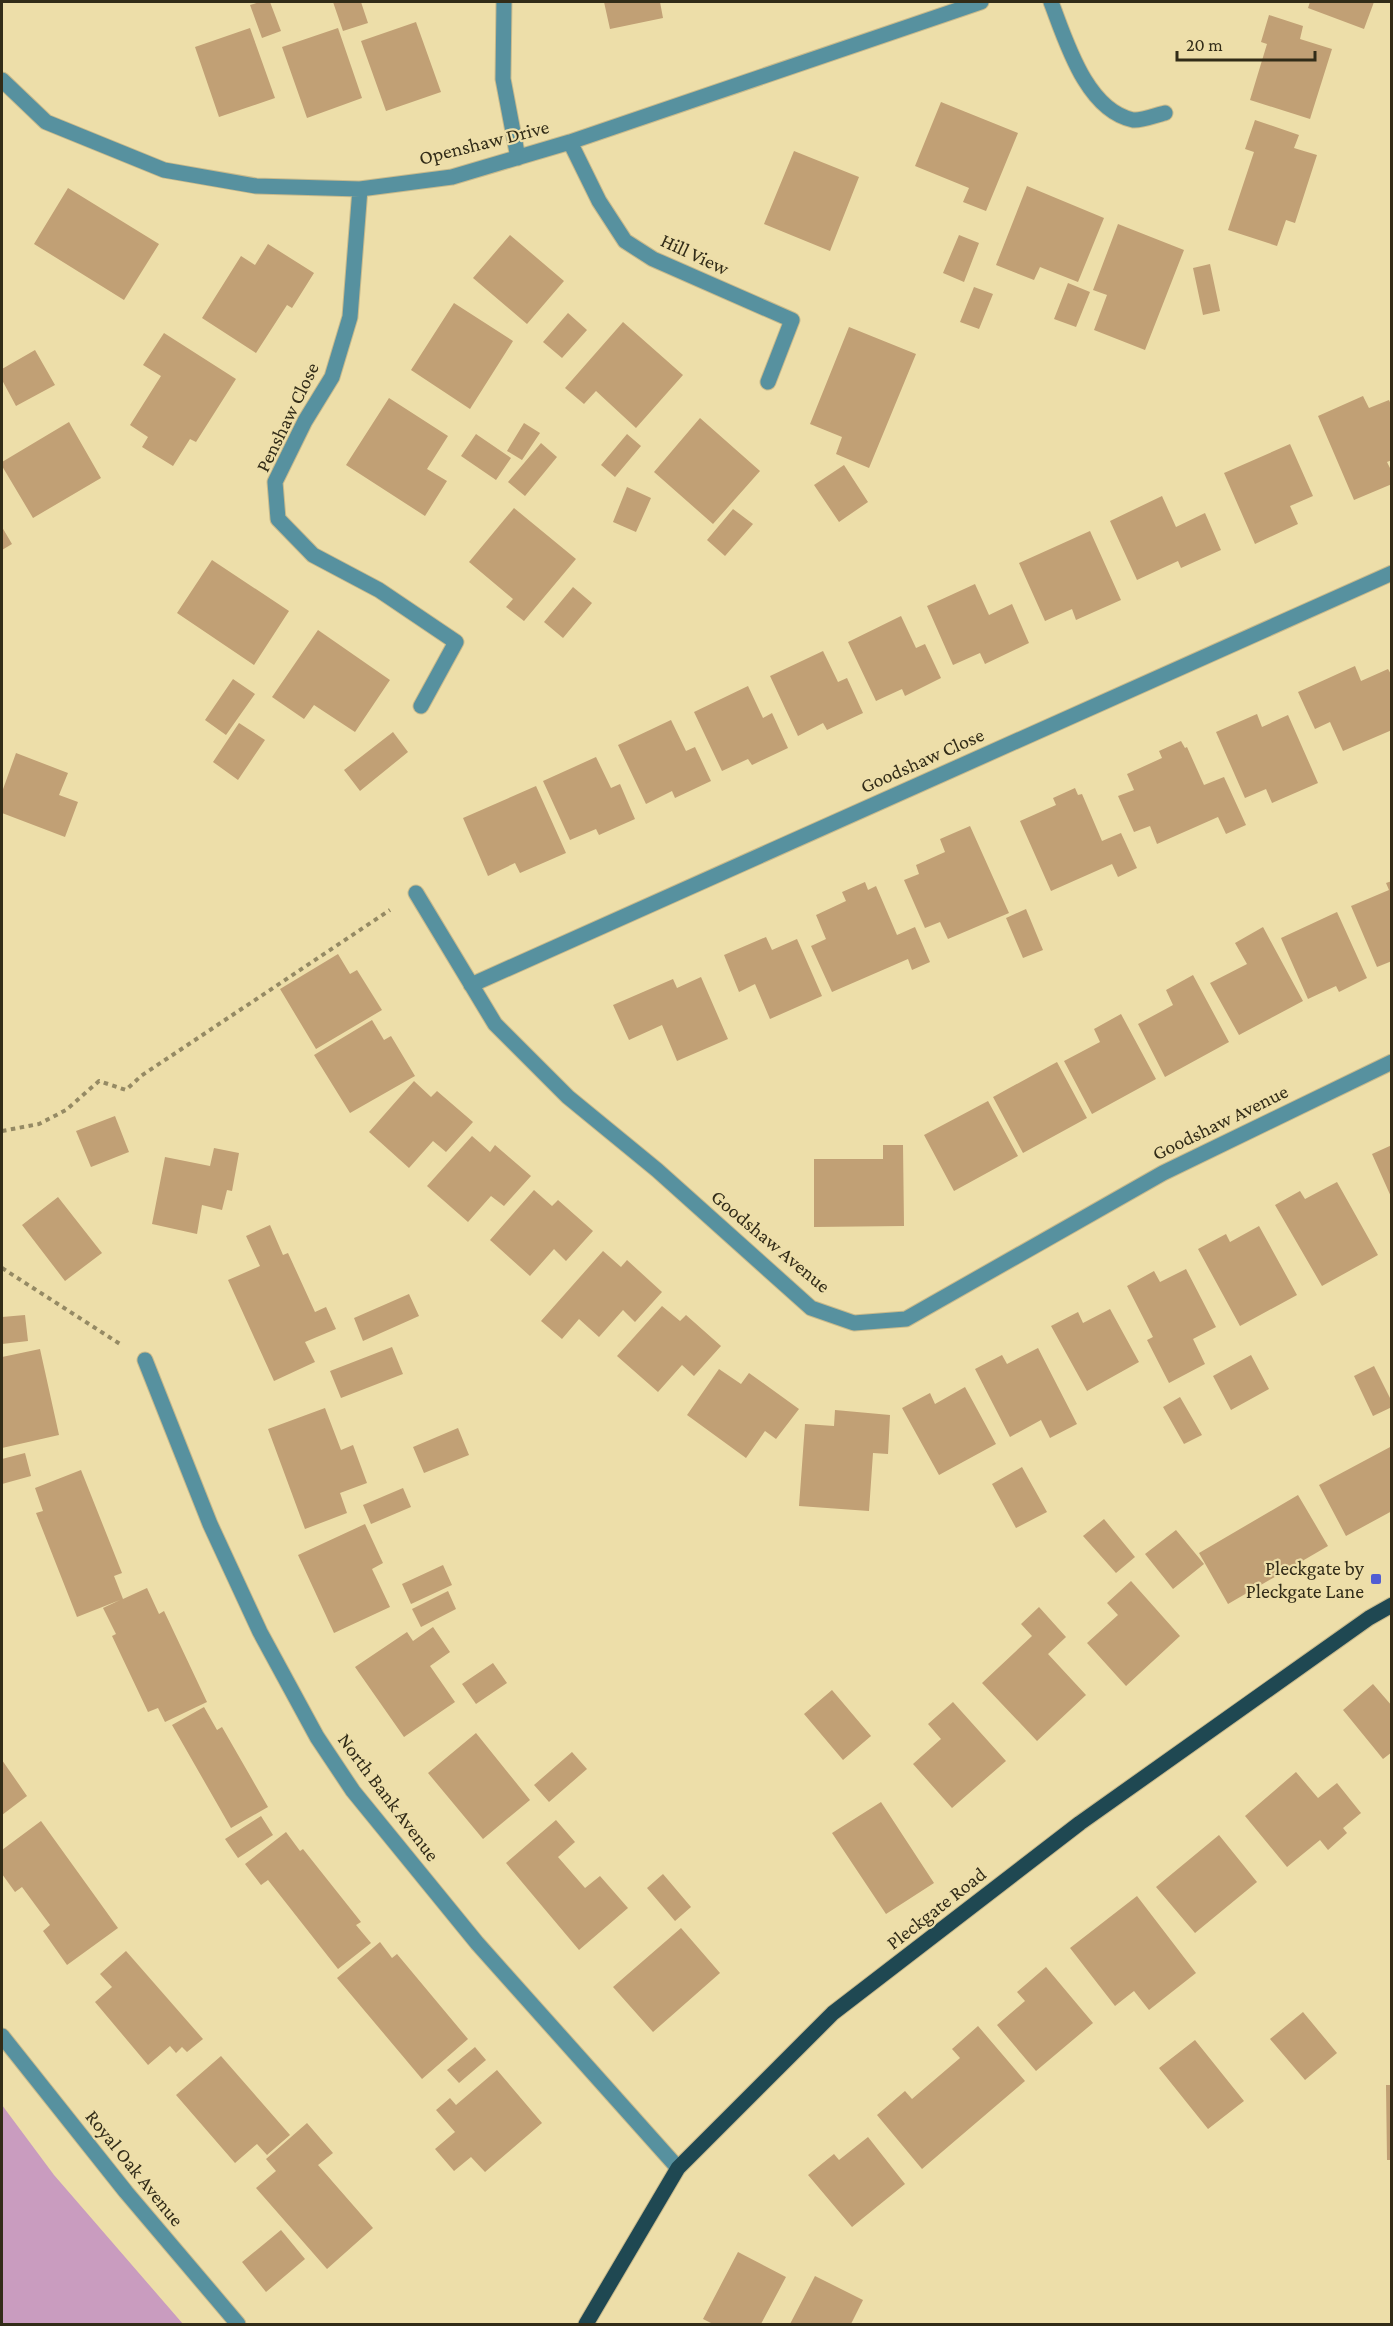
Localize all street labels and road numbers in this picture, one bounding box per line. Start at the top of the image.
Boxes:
street label: Openshaw Drive [417,115,552,170]
street label: Hill View [658,229,733,279]
street label: Penshaw Close [251,359,323,475]
street label: Goodshaw Close [857,723,987,797]
street label: Goodshaw Avenue [1149,1080,1292,1164]
street label: Goodshaw Avenue [707,1185,835,1297]
street label: North Bank Avenue [334,1729,444,1865]
street label: Pleckgate Road [882,1862,991,1954]
street label: Royal Oak Avenue [81,2106,189,2231]

